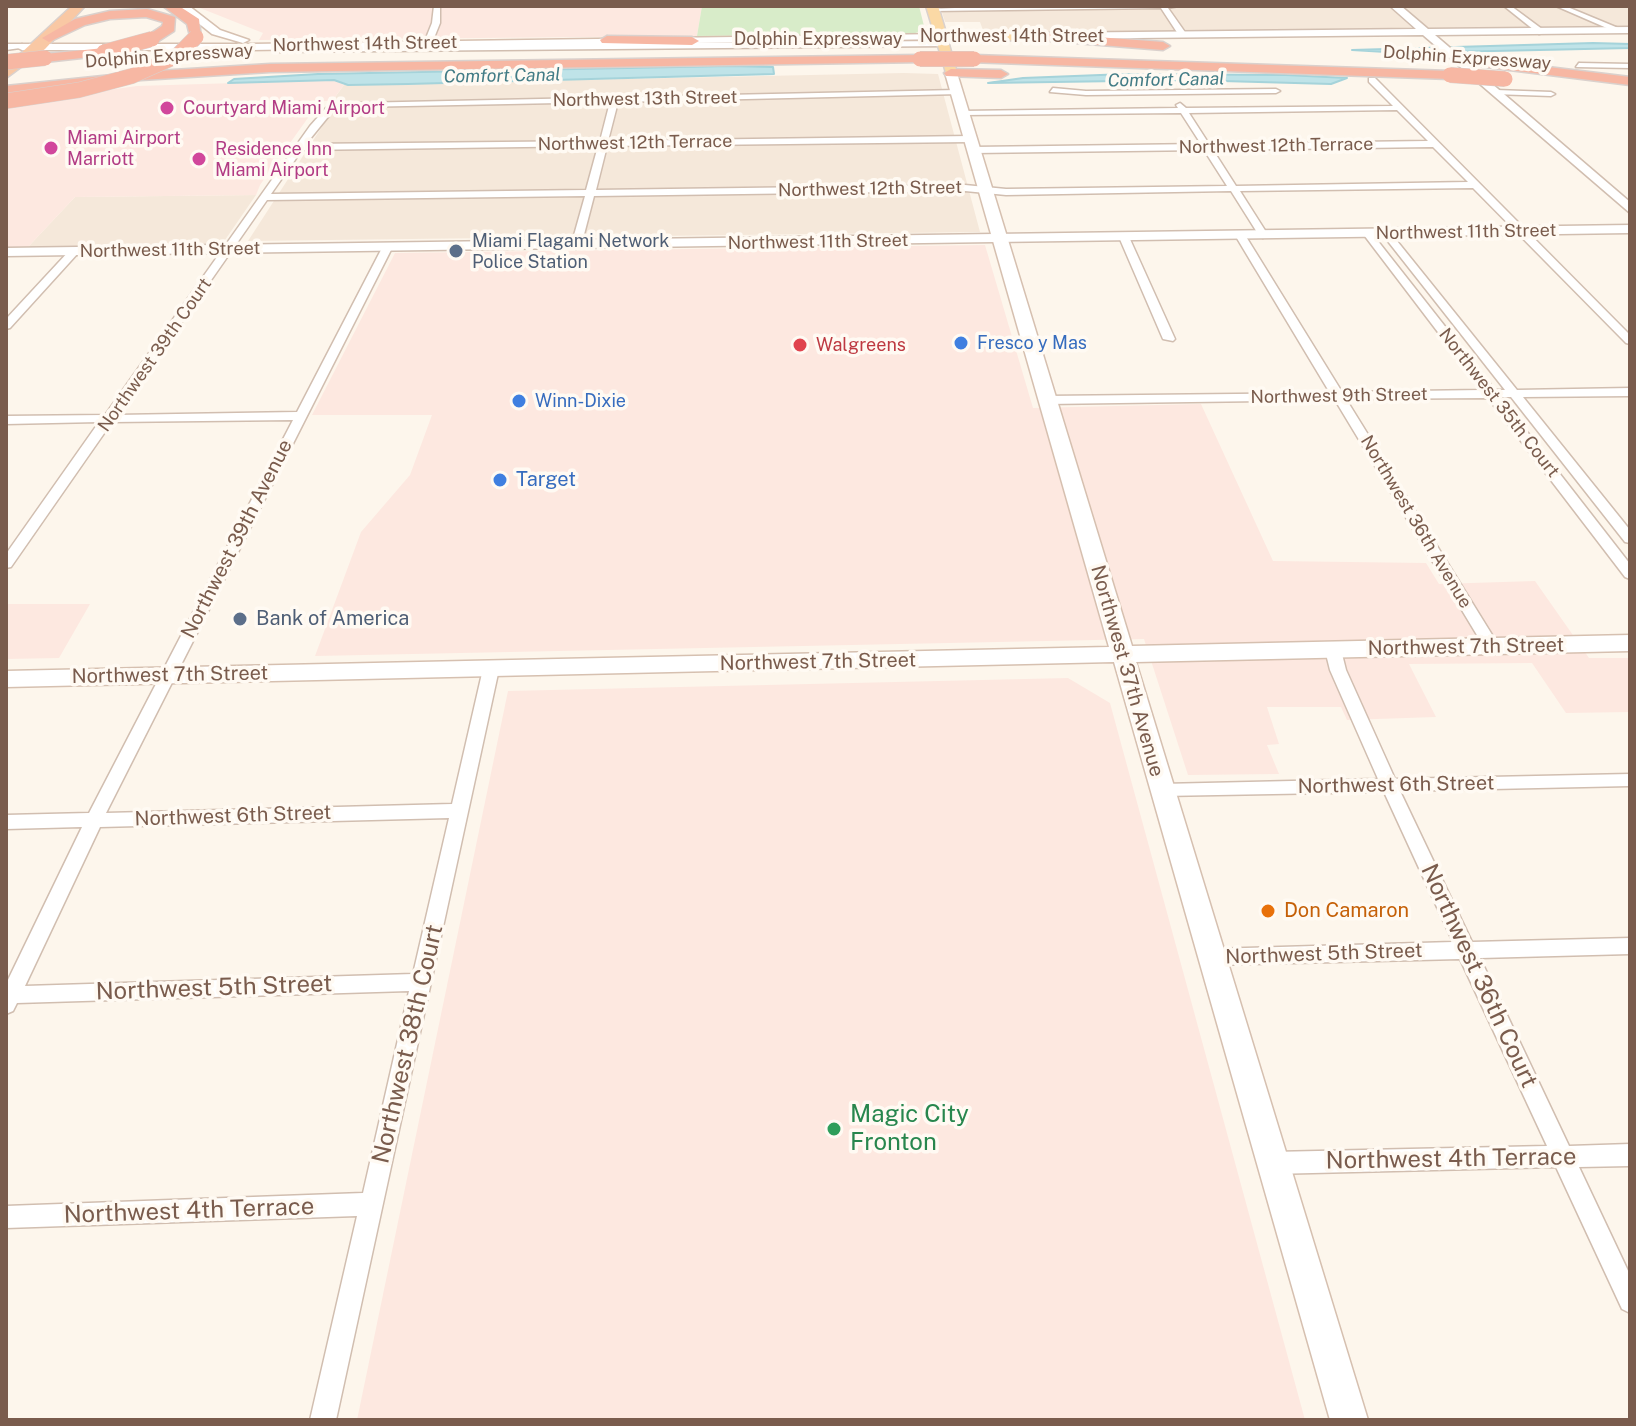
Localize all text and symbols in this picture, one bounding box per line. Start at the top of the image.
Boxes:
street label: Northwest 14th Street [920,25,1104,47]
street label: Dolphin Expressway [734,28,902,50]
street label: Northwest 14th Street [272,32,458,56]
street label: Dolphin Expressway [84,39,254,73]
street label: Dolphin Expressway [1382,41,1552,75]
water label: Comfort Canal [443,64,561,88]
water label: Comfort Canal [1107,68,1225,92]
street label: Northwest 13th Street [552,87,738,111]
place label: Courtyard Miami Airport [183,97,385,119]
marker: Courtyard Miami Airport [158,99,176,117]
place label: Miami Airport Marriott [67,127,181,170]
street label: Northwest 12th Terrace [537,131,733,155]
street label: Northwest 12th Terrace [1178,134,1374,158]
place label: Residence Inn Miami Airport [215,138,332,180]
marker: Miami Airport Marriott [42,139,60,157]
marker: Residence Inn Miami Airport [190,150,208,168]
street label: Northwest 12th Street [778,177,962,201]
street label: Northwest 11th Street [1375,220,1557,244]
place label: Miami Flagami Network Police Station [472,230,669,272]
street label: Northwest 11th Street [727,230,909,254]
street label: Northwest 11th Street [79,238,261,262]
marker: Miami Flagami Network Police Station [447,242,465,260]
street label: Northwest 39th Court [94,274,216,436]
street label: Northwest 35th Court [1434,324,1564,482]
place label: Fresco y Mas [977,332,1087,354]
place label: Walgreens [816,334,906,356]
marker: Fresco y Mas [952,334,970,352]
marker: Walgreens [791,336,809,354]
street label: Northwest 9th Street [1250,384,1428,408]
place label: Winn-Dixie [535,390,626,412]
marker: Winn-Dixie [510,392,528,410]
street label: Northwest 36th Avenue [1356,432,1476,612]
street label: Northwest 39th Avenue [176,436,298,642]
place label: Target [516,468,576,492]
marker: Target [491,471,509,489]
street label: Northwest 37th Avenue [1085,562,1169,780]
place label: Bank of America [256,607,409,631]
marker: Bank of America [231,610,249,628]
street label: Northwest 7th Street [1368,633,1564,661]
street label: Northwest 7th Street [720,648,916,676]
street label: Northwest 7th Street [72,661,268,689]
street label: Northwest 6th Street [1297,771,1495,799]
street label: Northwest 6th Street [134,801,332,831]
street label: Northwest 36th Court [1414,859,1544,1093]
place label: Don Camaron [1284,899,1409,923]
marker: Don Camaron [1259,902,1277,920]
street label: Northwest 38th Court [366,922,450,1166]
street label: Northwest 5th Street [1225,939,1423,969]
street label: Northwest 5th Street [95,969,333,1007]
place label: Magic City Fronton [850,1101,969,1157]
marker: Magic City Fronton [825,1120,843,1138]
street label: Northwest 4th Terrace [1325,1142,1577,1176]
street label: Northwest 4th Terrace [63,1192,315,1230]

